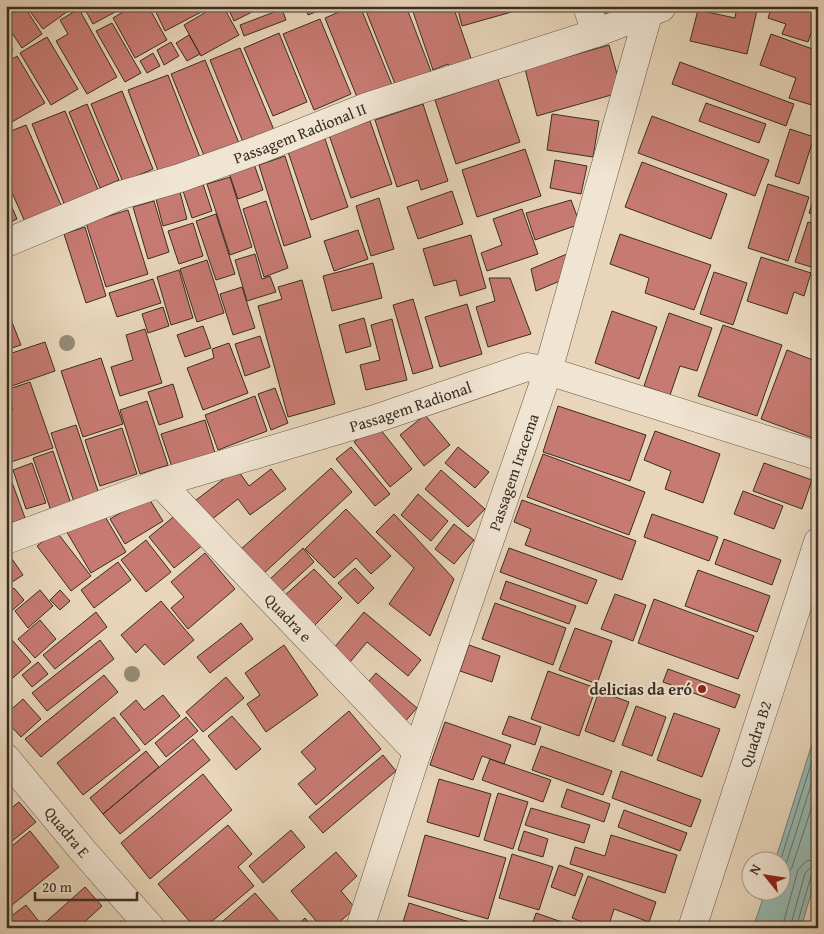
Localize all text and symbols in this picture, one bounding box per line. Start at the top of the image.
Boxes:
street label: Passagem Radional II [230,96,370,170]
street label: Passagem Radional [346,375,475,438]
street label: Passagem Iracema [482,410,545,534]
street label: Quadra e [259,588,318,647]
place label: delicias da eró [589,677,692,701]
marker: delicias da eró [696,683,708,695]
street label: Quadra B2 [733,698,777,770]
street label: Quadra E [39,801,96,863]
north arrow [742,852,792,902]
text: N [744,860,766,879]
scale bar [35,869,138,901]
text: 20 m [42,876,73,897]

